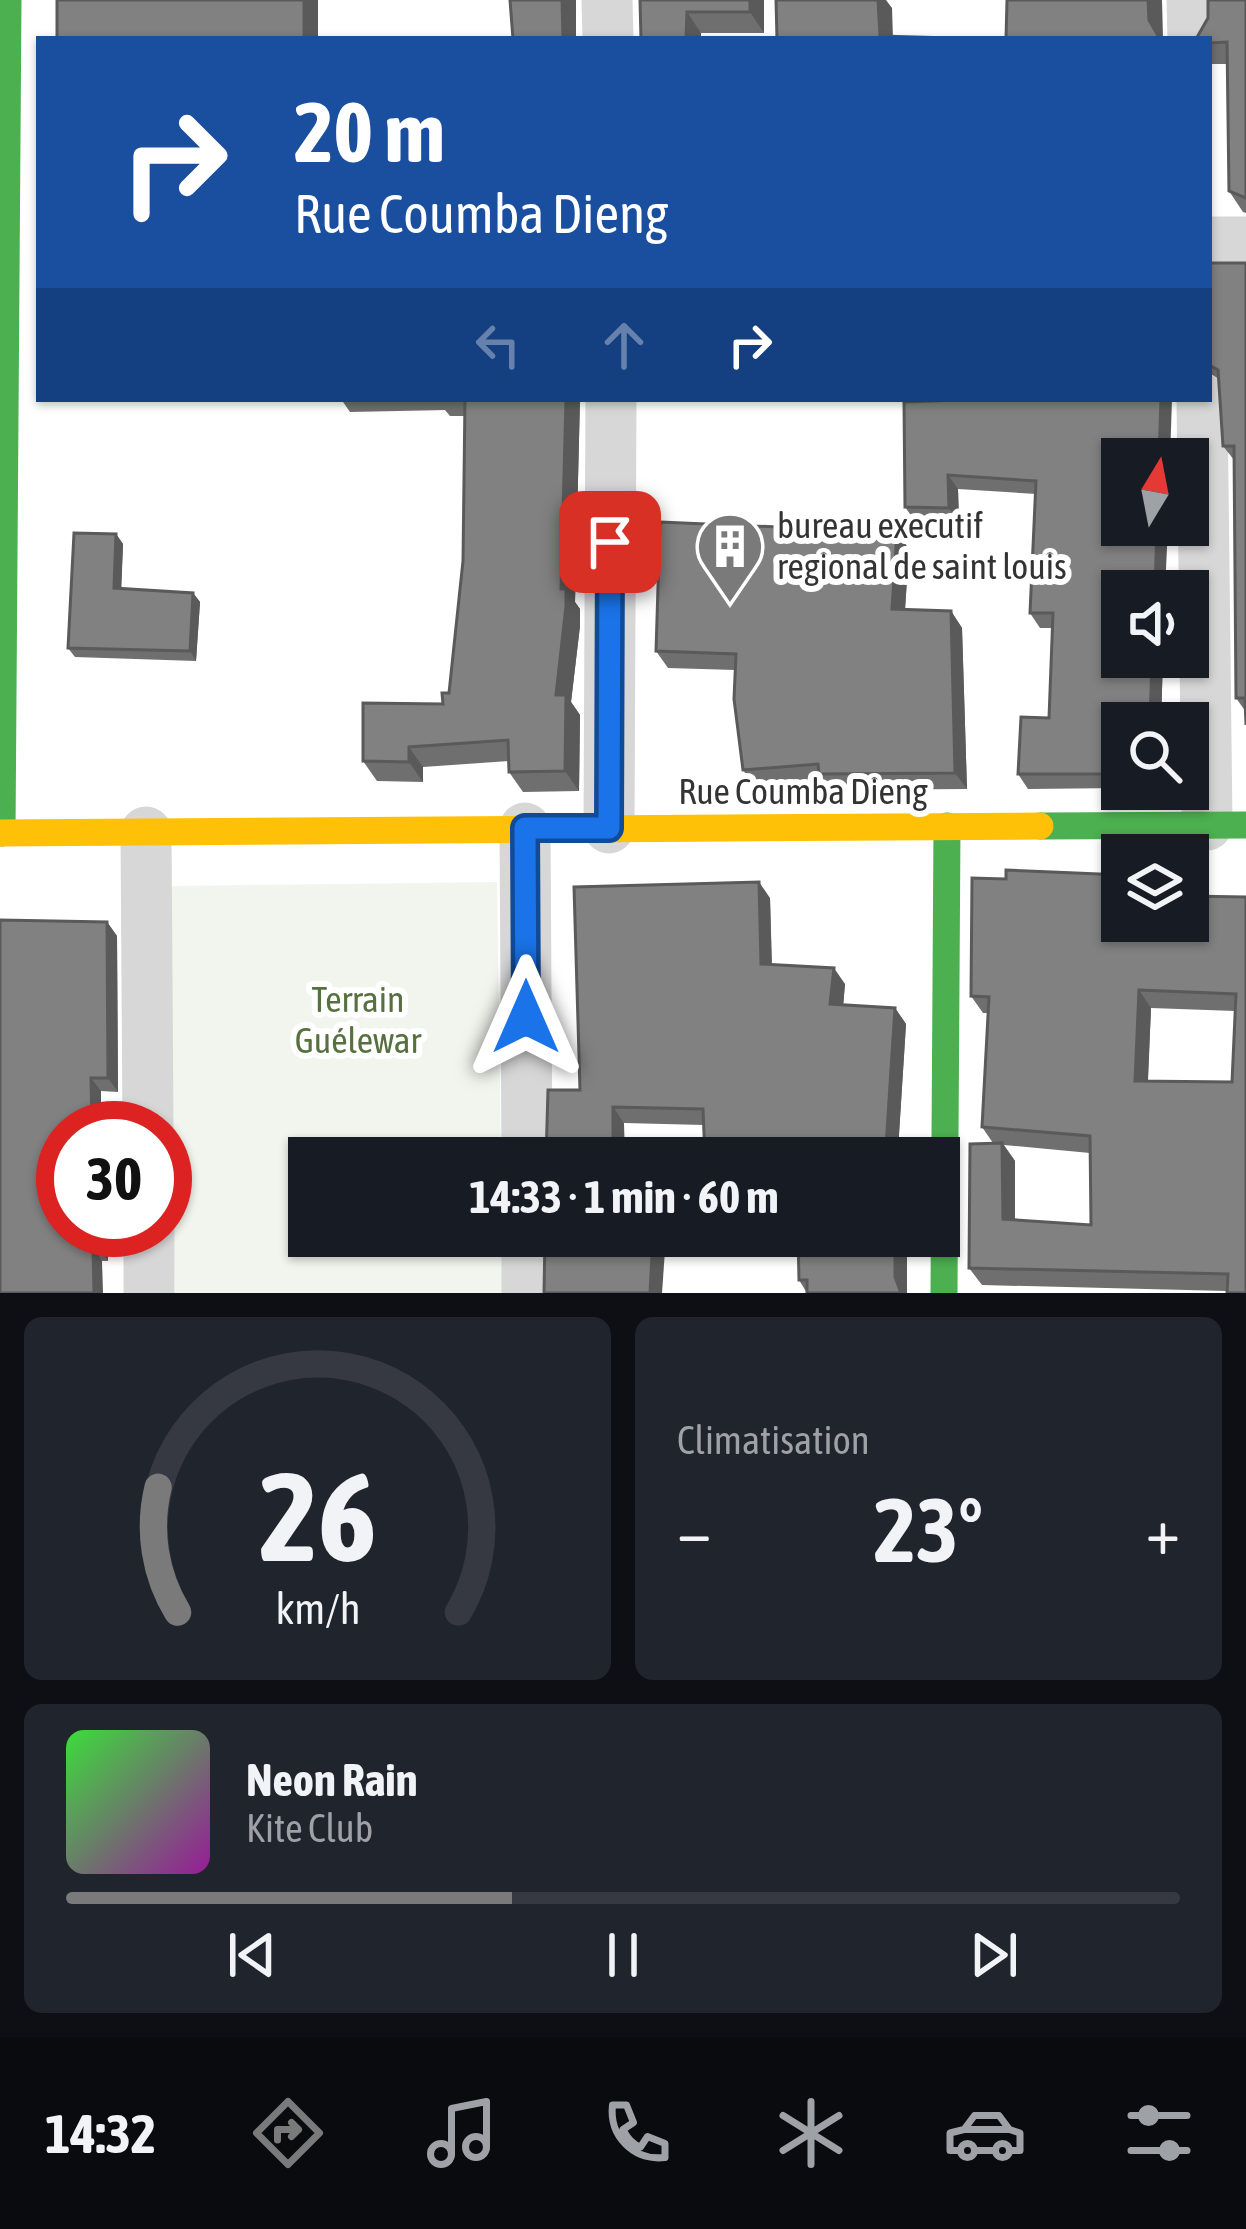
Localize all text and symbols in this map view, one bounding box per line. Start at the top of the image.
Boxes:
icon: right [96,84,252,240]
text: 20 m [294,84,445,180]
text: Rue Coumba Dieng [294,183,668,244]
icon: left [465,312,531,378]
icon: ahead [591,312,657,378]
icon: right [717,312,783,378]
north arrow [1101,438,1209,546]
map controls [1101,438,1209,942]
pin [559,491,661,593]
place label: bureau executif regional de saint louis [777,504,1067,587]
icon: arrive [577,509,643,575]
building icon: bureau executif regional de saint louis [695,511,765,605]
button: sound [1101,570,1209,678]
button: search [1101,702,1209,810]
street label: Rue Coumba Dieng [678,770,928,812]
button: layers [1101,834,1209,942]
position arrow [463,954,589,1080]
park label: Terrain Guélewar [295,978,423,1061]
speed limit sign: 30 [36,1101,192,1257]
text: 14:33 · 1 min · 60 m [469,1171,779,1223]
text: Climatisation [677,1418,870,1462]
text: 26 [259,1444,376,1587]
text: 23° [874,1478,983,1581]
text: − [677,1492,711,1568]
text: + [1146,1492,1180,1568]
text: km/h [275,1583,360,1632]
text: Neon Rain [246,1754,418,1806]
text: Kite Club [246,1806,373,1850]
icon: previous [219,1922,285,1988]
icon: pause [590,1922,656,1988]
icon: next [961,1922,1027,1988]
icon: directions [246,2091,330,2175]
icon: music [420,2091,504,2175]
icon: phone [595,2091,679,2175]
icon: climate [769,2091,853,2175]
icon: car [943,2091,1027,2175]
icon: filters [1117,2091,1201,2175]
text: 14:32 [45,2103,156,2164]

